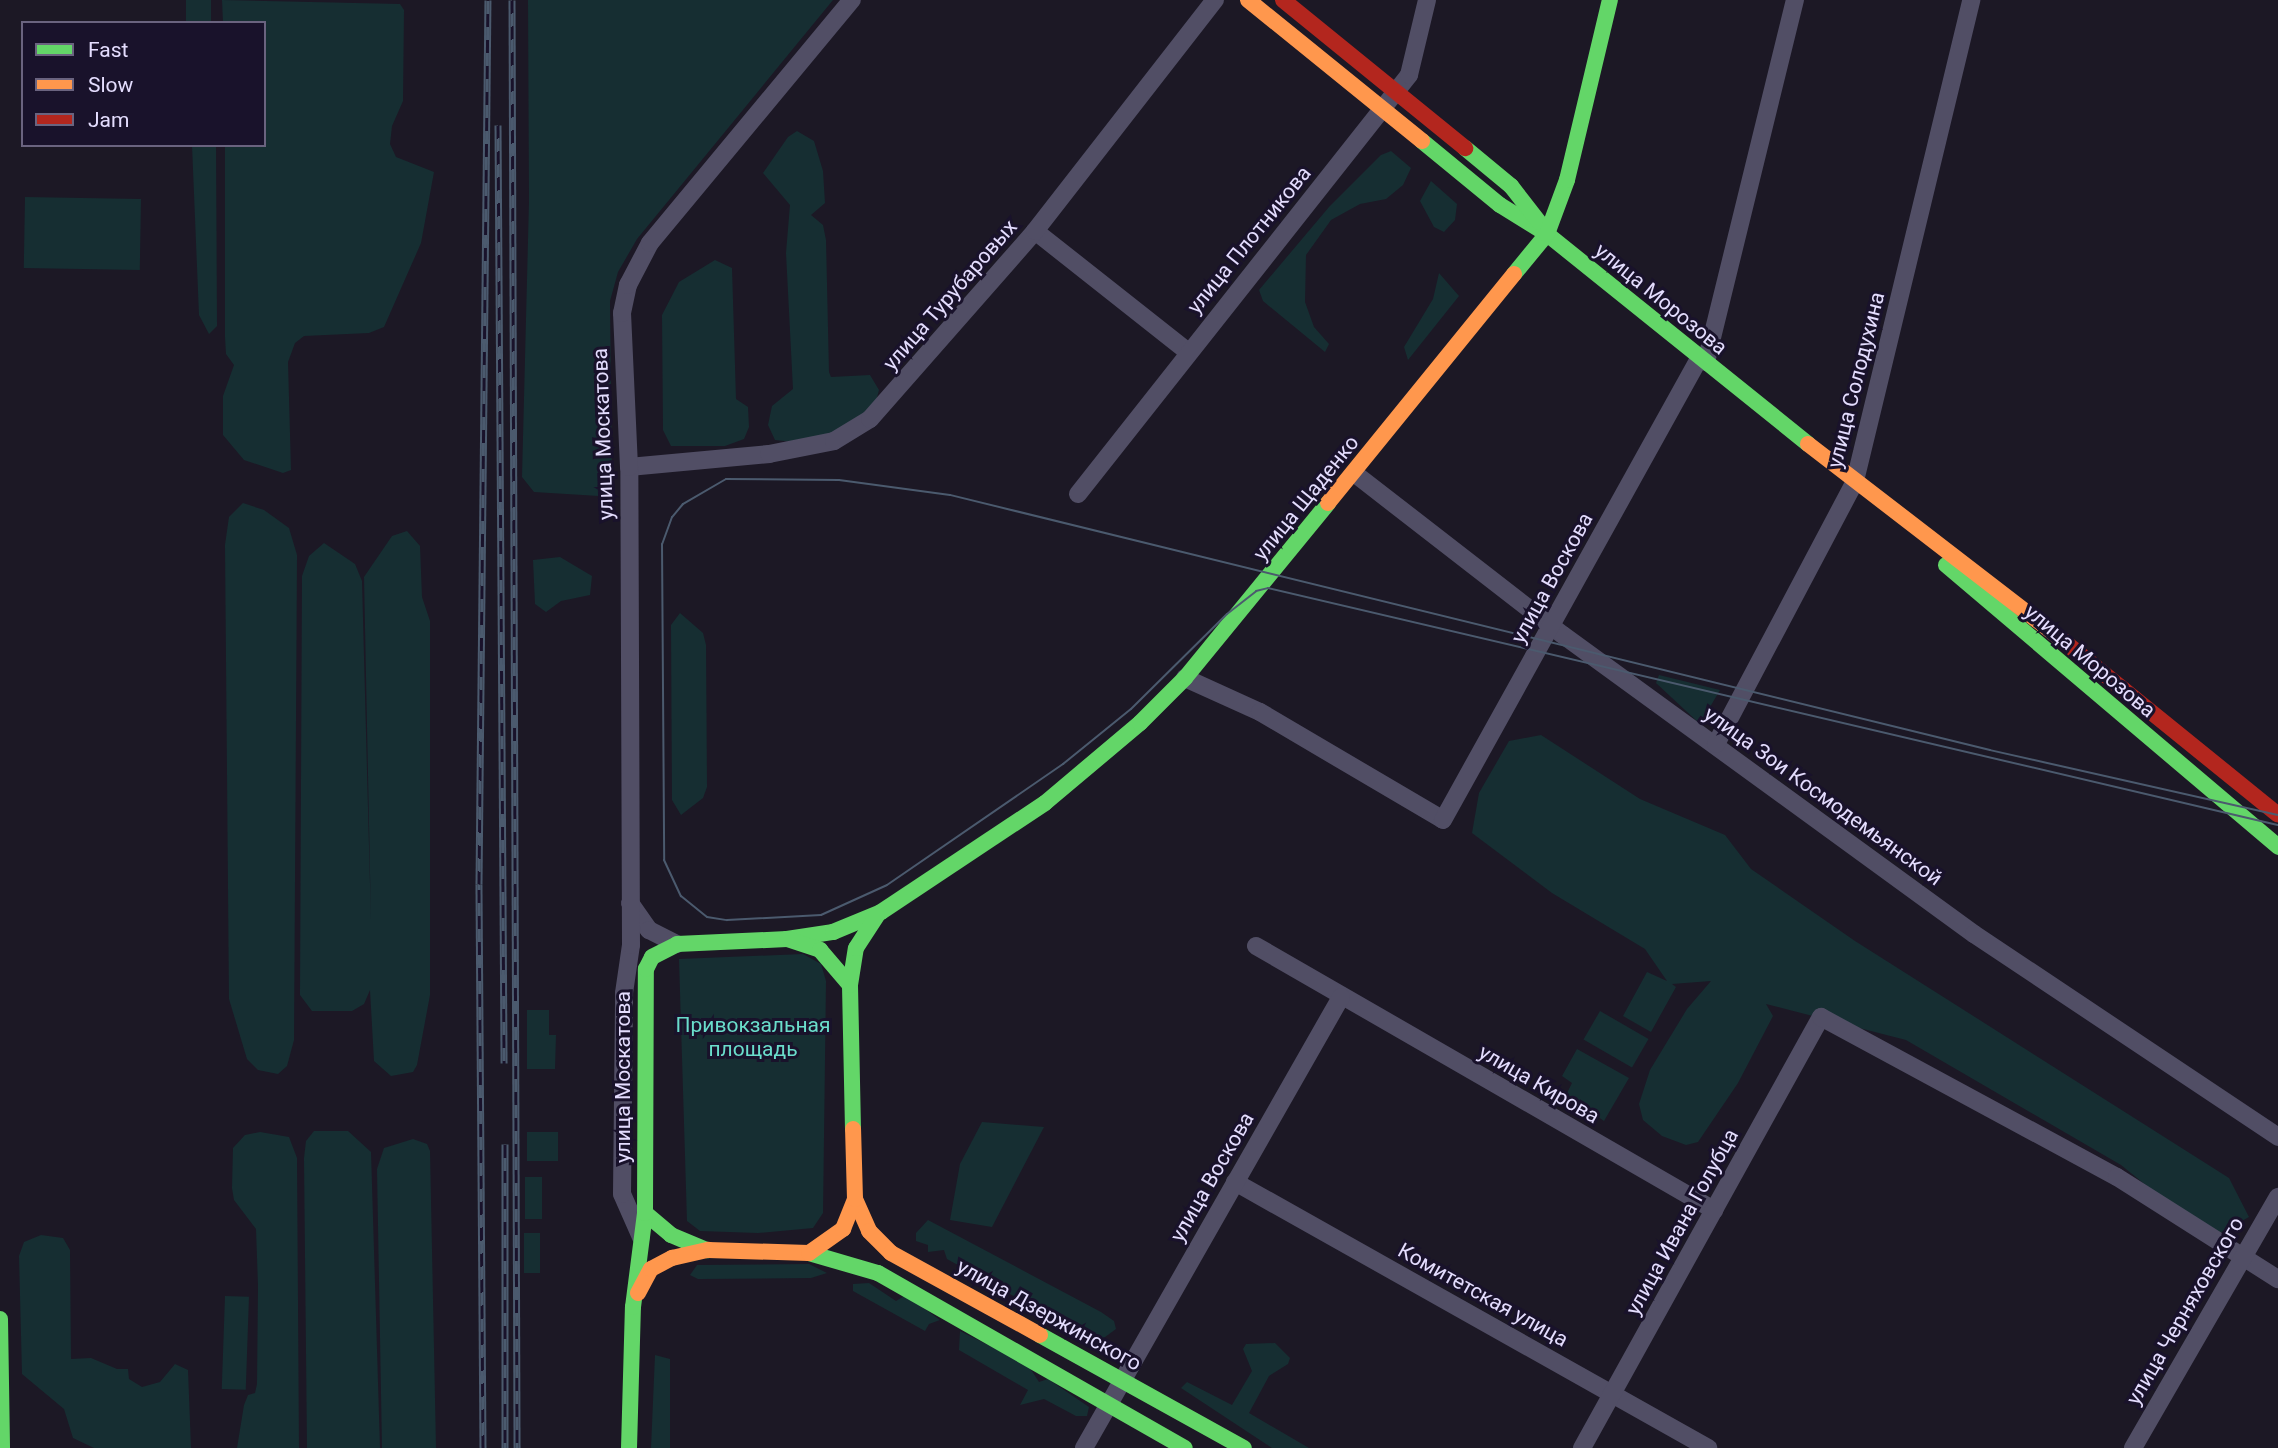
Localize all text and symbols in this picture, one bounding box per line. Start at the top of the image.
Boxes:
legend [21,21,266,147]
text: Fast [88,38,128,62]
text: Slow [88,73,133,97]
text: Jam [88,108,129,132]
street label: улица Плотникова [1182,161,1316,319]
street label: улица Турубаровых [878,214,1022,376]
street label: улица Морозова [1590,238,1732,360]
street label: улица Солодухина [1822,289,1890,471]
street label: улица Москатова [587,348,619,520]
street label: улица Щаденко [1248,430,1364,566]
street label: улица Воскова [1506,508,1598,648]
street label: улица Морозова [2019,599,2161,723]
street label: улица Зои Космодемьянской [1699,701,1947,891]
street label: улица Москатова [610,991,636,1163]
park label: Привокзальная площадь [676,1012,830,1062]
street label: улица Кирова [1474,1039,1604,1129]
street label: улица Воскова [1165,1108,1259,1246]
street label: улица Ивана Голубца [1620,1125,1744,1319]
street label: улица Черняховского [2121,1213,2249,1409]
street label: Комитетская улица [1394,1238,1572,1352]
street label: улица Дзержинского [952,1254,1146,1376]

